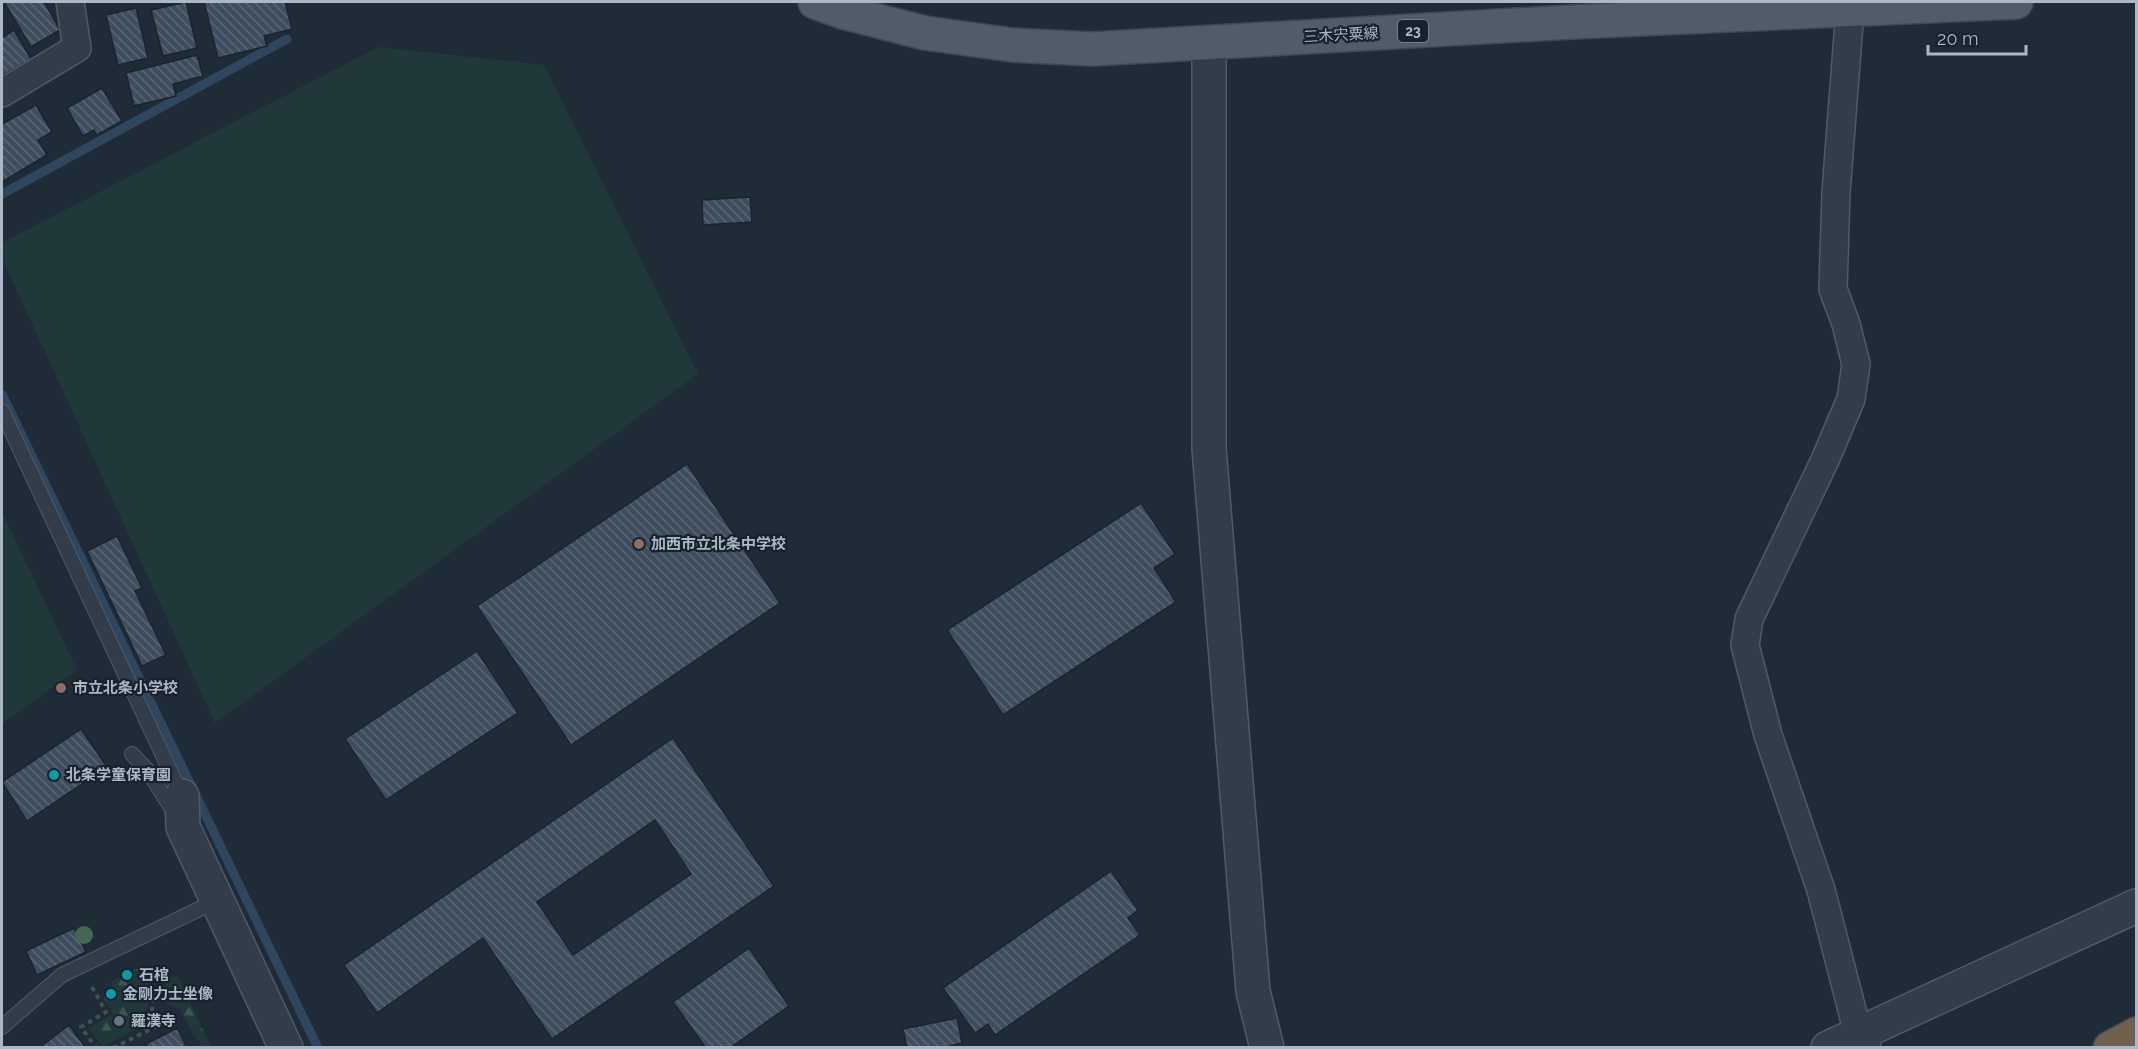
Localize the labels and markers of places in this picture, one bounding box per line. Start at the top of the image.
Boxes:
place label: 加西市立北条中学校 [651,535,786,553]
marker: 加西市立北条中学校 [632,537,646,551]
place label: 市立北条小学校 [73,679,178,697]
marker: 市立北条小学校 [54,681,68,695]
place label: 北条学童保育園 [66,766,171,784]
marker: 北条学童保育園 [47,768,61,782]
place label: 石棺 [139,966,169,984]
marker: 石棺 [120,968,134,982]
place label: 金剛力士坐像 [123,985,213,1003]
marker: 金剛力士坐像 [104,987,118,1001]
place label: 羅漢寺 [131,1012,176,1030]
marker: 羅漢寺 [112,1014,126,1028]

